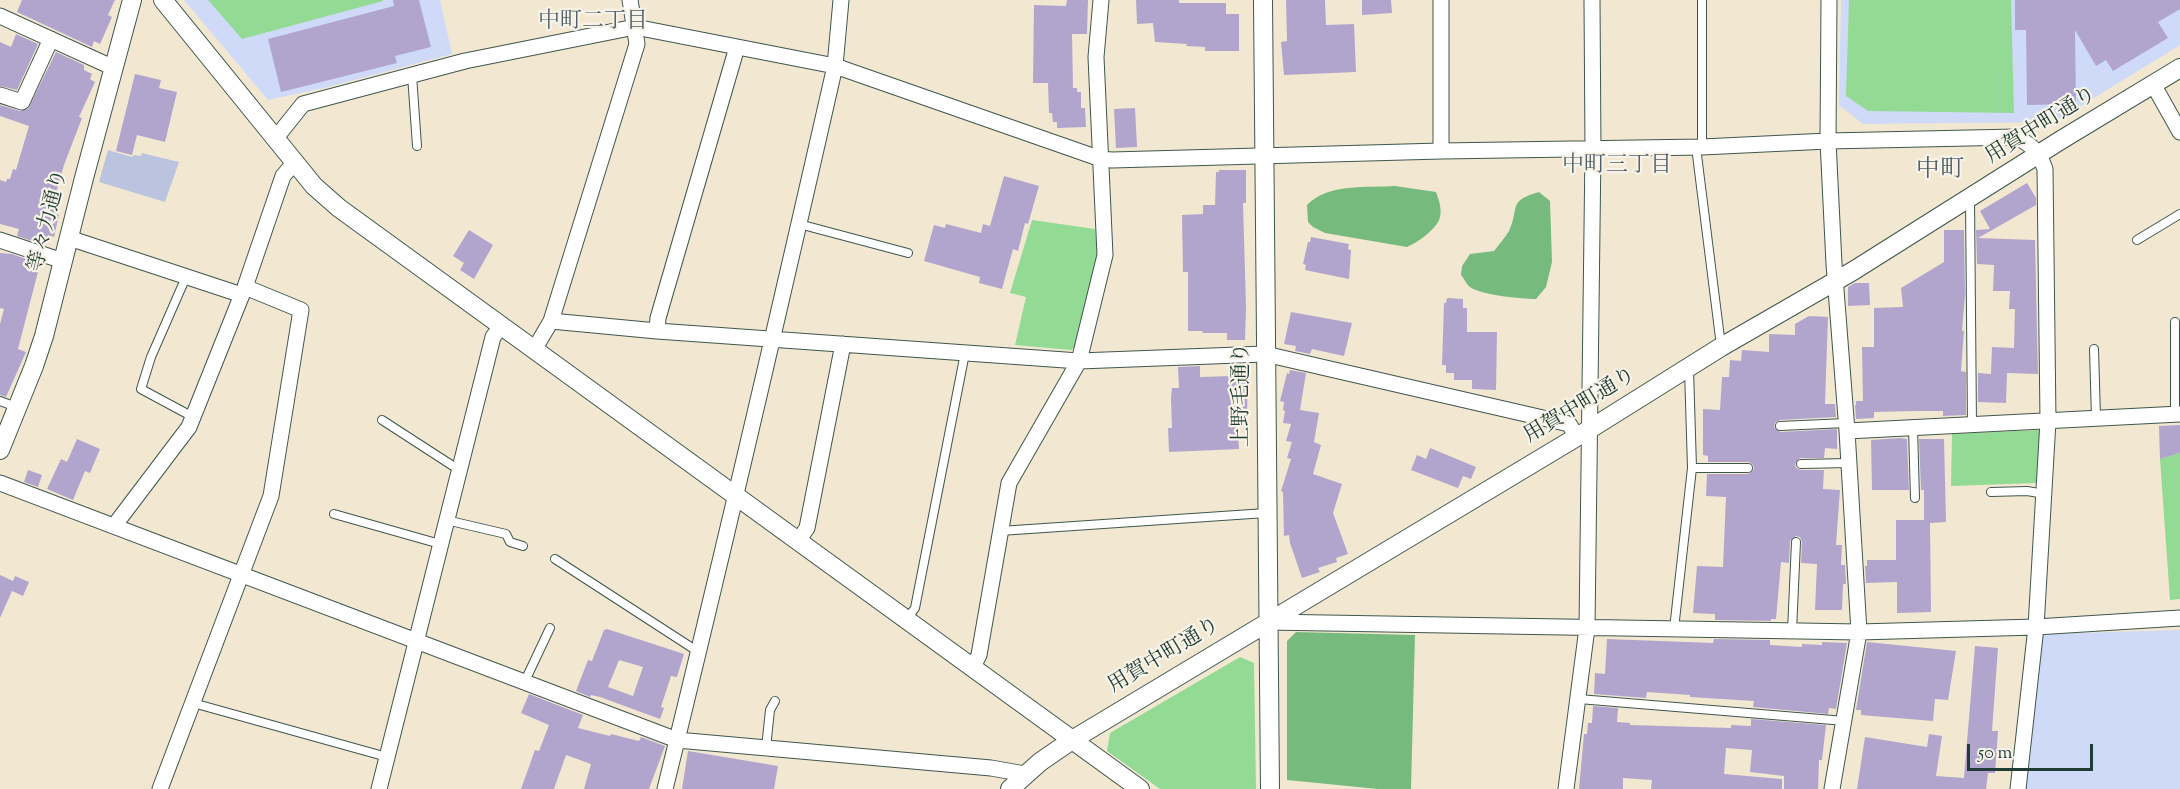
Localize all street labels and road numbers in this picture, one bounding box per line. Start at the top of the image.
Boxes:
street label: 用賀中町通り [1982,83,2102,171]
street label: 等々力通り [25,167,75,275]
street label: 上野毛通り [1230,343,1256,447]
street label: 用賀中町通り [1521,364,1641,450]
street label: 用賀中町通り [1105,614,1225,700]

